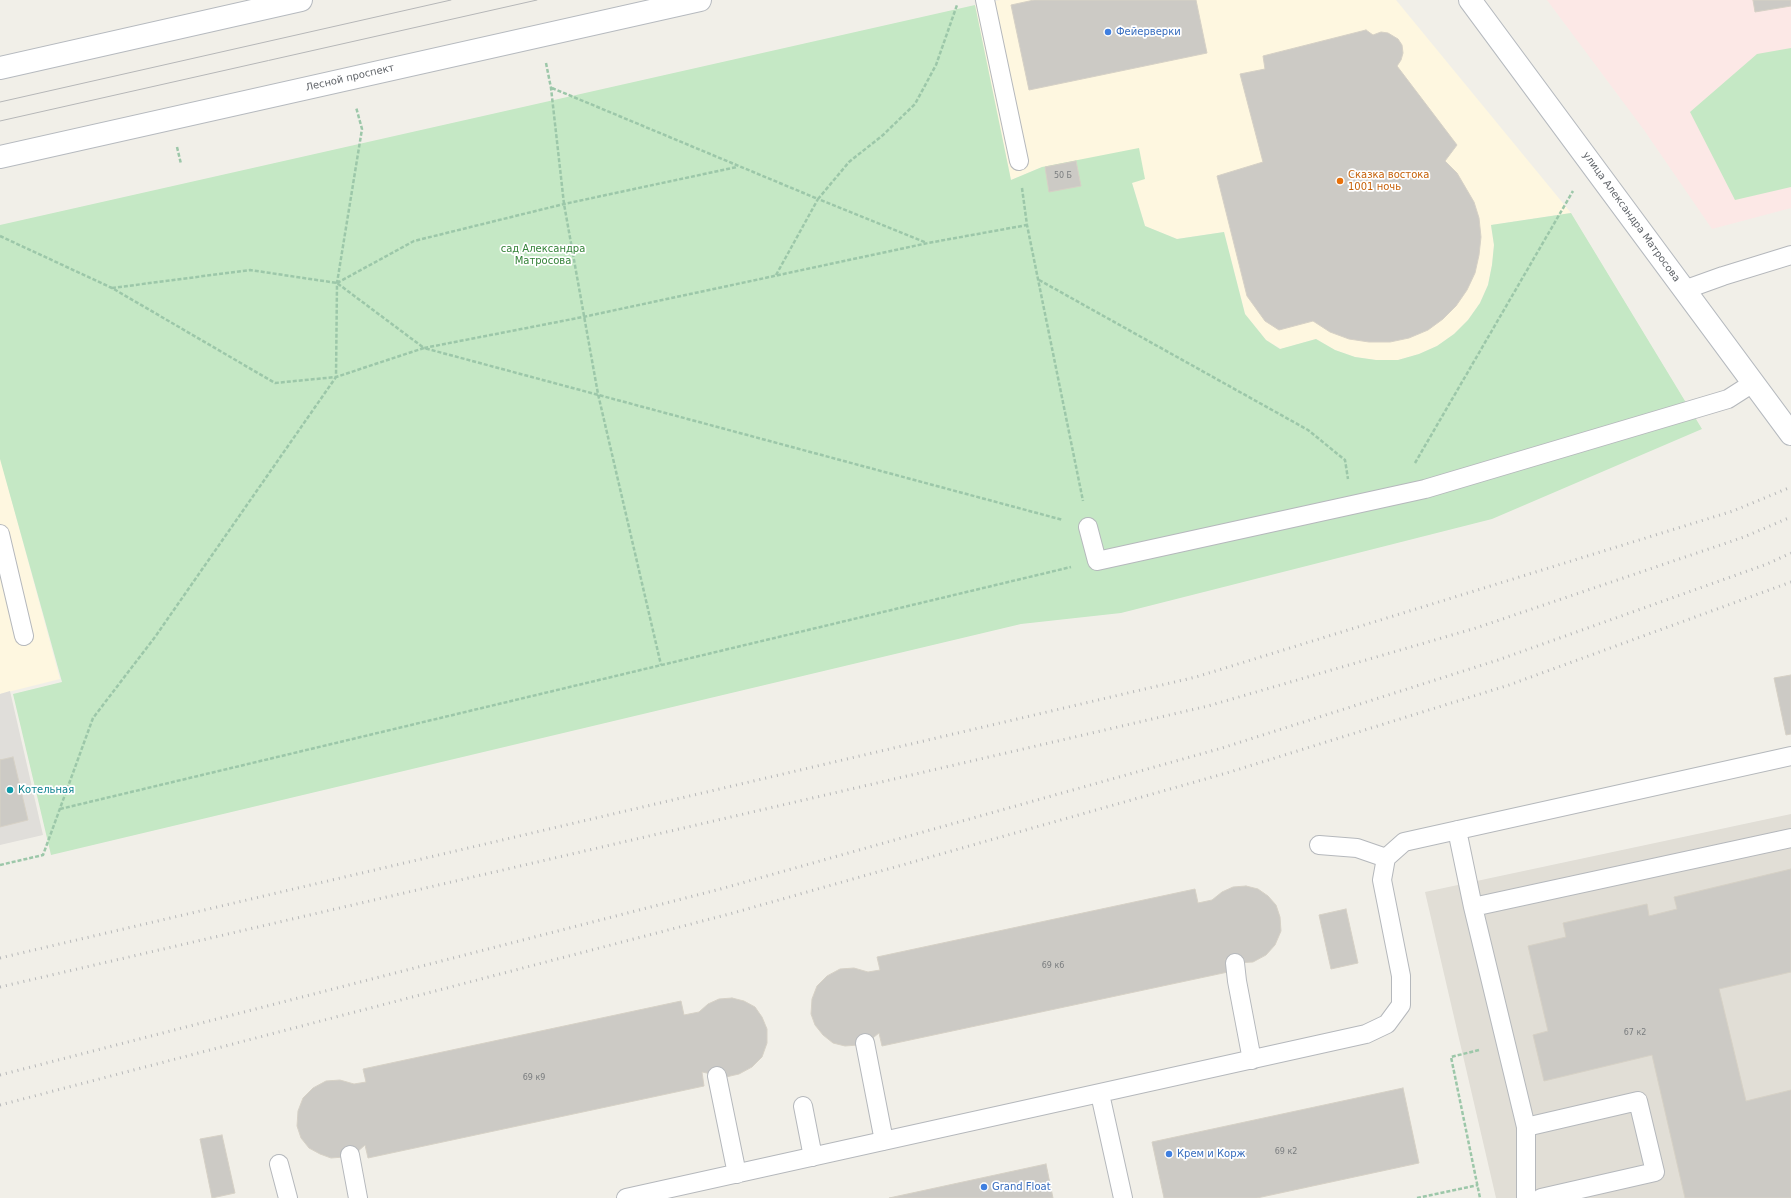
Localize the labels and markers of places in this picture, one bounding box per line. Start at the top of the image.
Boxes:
place label: Фейерверки [1116,26,1181,38]
marker: Фейерверки [1103,27,1113,37]
place label: Сказка востока 1001 ночь [1348,169,1429,192]
marker: Сказка востока 1001 ночь [1335,176,1345,186]
place label: Котельная [18,784,74,796]
marker: Котельная [5,785,15,795]
place label: Крем и Корж [1177,1148,1246,1160]
marker: Крем и Корж [1164,1149,1174,1159]
place label: Grand Float [992,1181,1051,1193]
marker: Grand Float [979,1182,989,1192]

